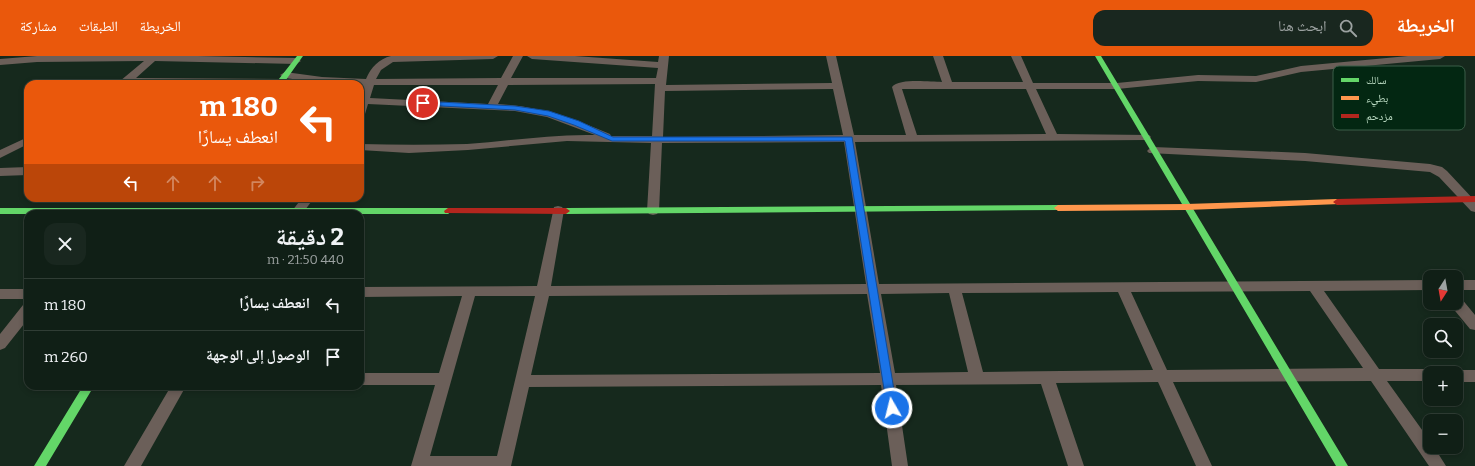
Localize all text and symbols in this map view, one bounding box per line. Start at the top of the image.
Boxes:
search box [1093,10,1373,46]
text: الخريطة [1397,14,1455,37]
text: ابحث هنا [1278,17,1327,35]
icon: search [1337,17,1359,39]
text: مشاركة [20,18,57,35]
text: الطبقات [79,18,118,35]
text: الخريطة [140,18,181,35]
legend [1333,66,1465,130]
text: سالك [1366,74,1386,87]
pin [406,86,440,120]
text: 180 m [200,90,278,123]
icon: arrive [412,92,434,114]
text: بطيء [1366,92,1388,107]
icon: left [292,96,344,148]
text: مزدحم [1366,110,1393,124]
text: انعطف يسارًا [198,126,278,148]
icon: left [120,172,142,194]
icon: ahead [162,172,184,194]
icon: ahead [204,172,226,194]
icon: right [246,172,268,194]
button: close [44,223,86,265]
text: 2 دقيقة [276,223,344,251]
text: 440 m · 21:50 [267,252,344,267]
north arrow [1423,270,1463,310]
map controls [1423,270,1463,454]
text: انعطف يسارًا [239,294,310,312]
icon: left [322,294,344,316]
text: 180 m [44,296,86,314]
button: search [1423,318,1463,358]
text: الوصول إلى الوجهة [206,346,310,364]
icon: arrive [322,346,344,368]
text: 260 m [44,348,88,366]
button: + [1423,366,1463,406]
position arrow [871,387,913,429]
button: − [1423,414,1463,454]

